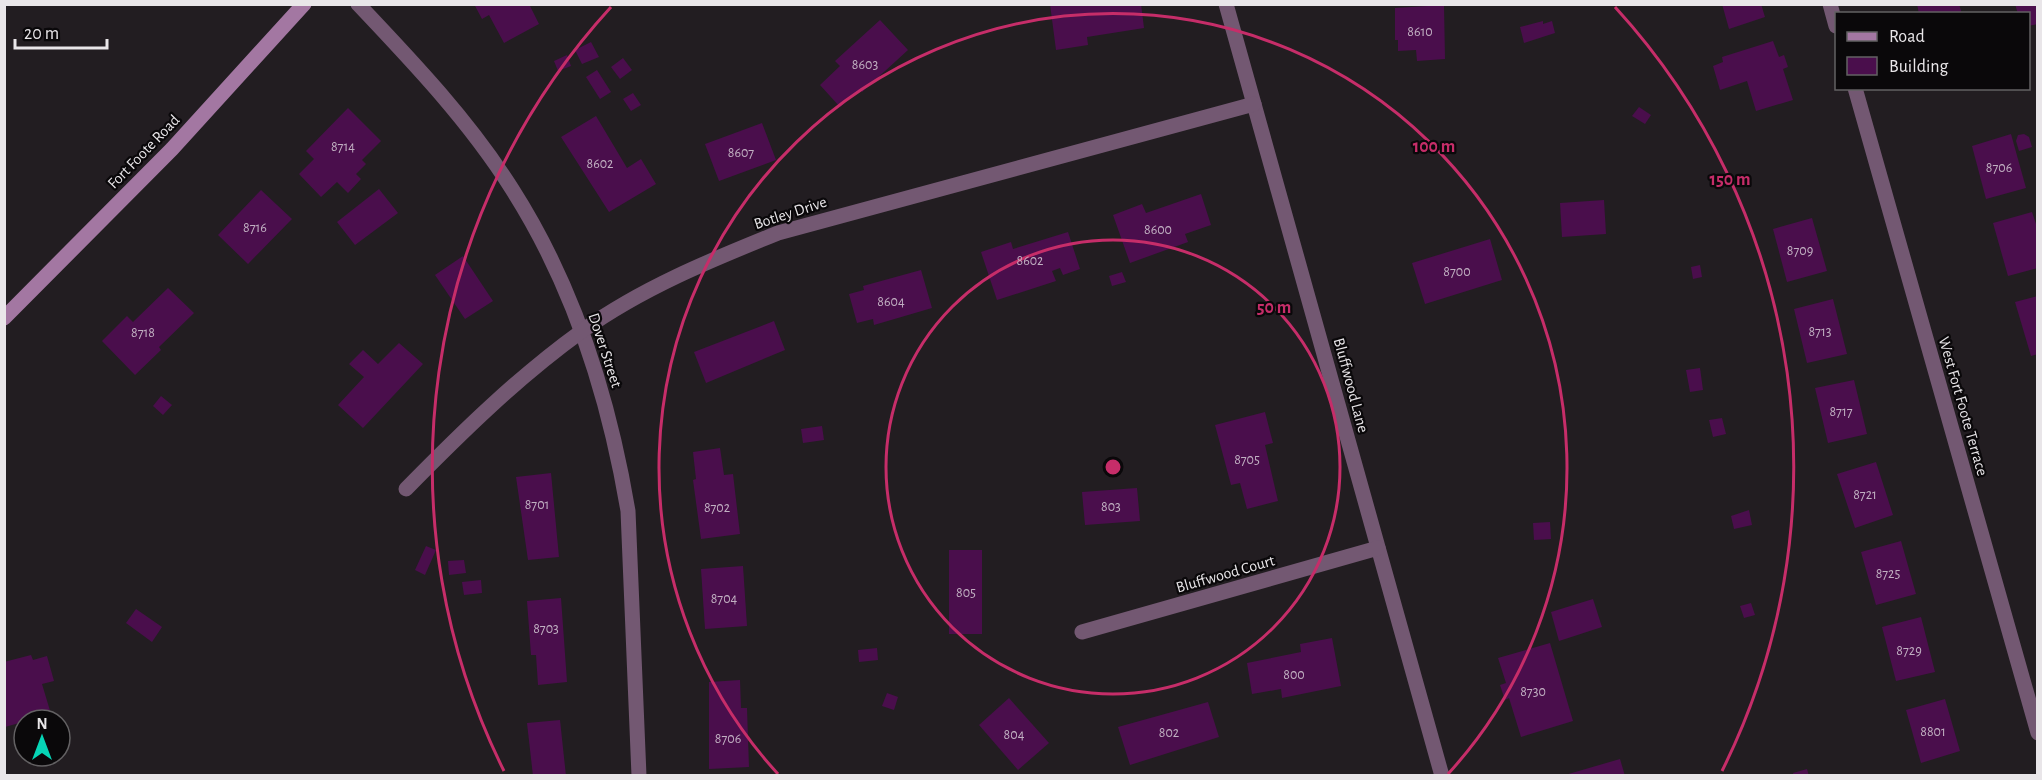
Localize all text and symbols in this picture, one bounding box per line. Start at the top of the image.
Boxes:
scale bar [15,12,106,50]
legend [1835,12,2030,90]
text: 20 m [24,25,59,43]
house number: 8610 [1407,25,1433,39]
text: Road [1889,28,1925,46]
house number: 8603 [852,58,878,72]
text: Building [1889,58,1949,76]
street label: Fort Foote Road [105,112,183,192]
text: 100 m [1413,138,1455,156]
house number: 8714 [331,140,355,154]
house number: 8607 [728,146,754,160]
house number: 8602 [587,157,613,171]
house number: 8706 [1986,161,2012,175]
text: 150 m [1710,171,1750,189]
street label: Botley Drive [752,194,829,233]
house number: 8716 [243,221,267,235]
house number: 8600 [1144,223,1172,237]
house number: 8709 [1787,244,1813,258]
house number: 8602 [1017,254,1043,268]
house number: 8700 [1443,265,1471,279]
house number: 8604 [877,295,905,309]
text: 50 m [1257,299,1291,317]
street label: Dover Street [585,311,625,390]
house number: 8713 [1808,325,1832,339]
house number: 8718 [131,326,155,340]
street label: West Fort Foote Terrace [1936,335,1991,478]
street label: Bluffwood Lane [1331,336,1371,434]
house number: 8717 [1829,405,1853,419]
house number: 8705 [1234,453,1260,467]
centre of rings [1103,457,1123,477]
house number: 8721 [1853,488,1877,502]
house number: 8701 [525,498,549,512]
house number: 803 [1101,500,1121,514]
house number: 8702 [704,501,730,515]
street label: Bluffwood Court [1174,552,1276,596]
house number: 8725 [1876,567,1900,581]
house number: 805 [956,586,976,600]
house number: 8704 [711,592,738,606]
house number: 8703 [533,622,559,636]
house number: 8729 [1896,644,1922,658]
house number: 800 [1283,668,1305,682]
house number: 8730 [1520,685,1546,699]
north arrow [12,708,72,768]
text: N [36,716,48,732]
house number: 8801 [1920,725,1946,739]
house number: 802 [1159,726,1179,740]
house number: 804 [1004,728,1025,742]
house number: 8706 [715,732,741,746]

